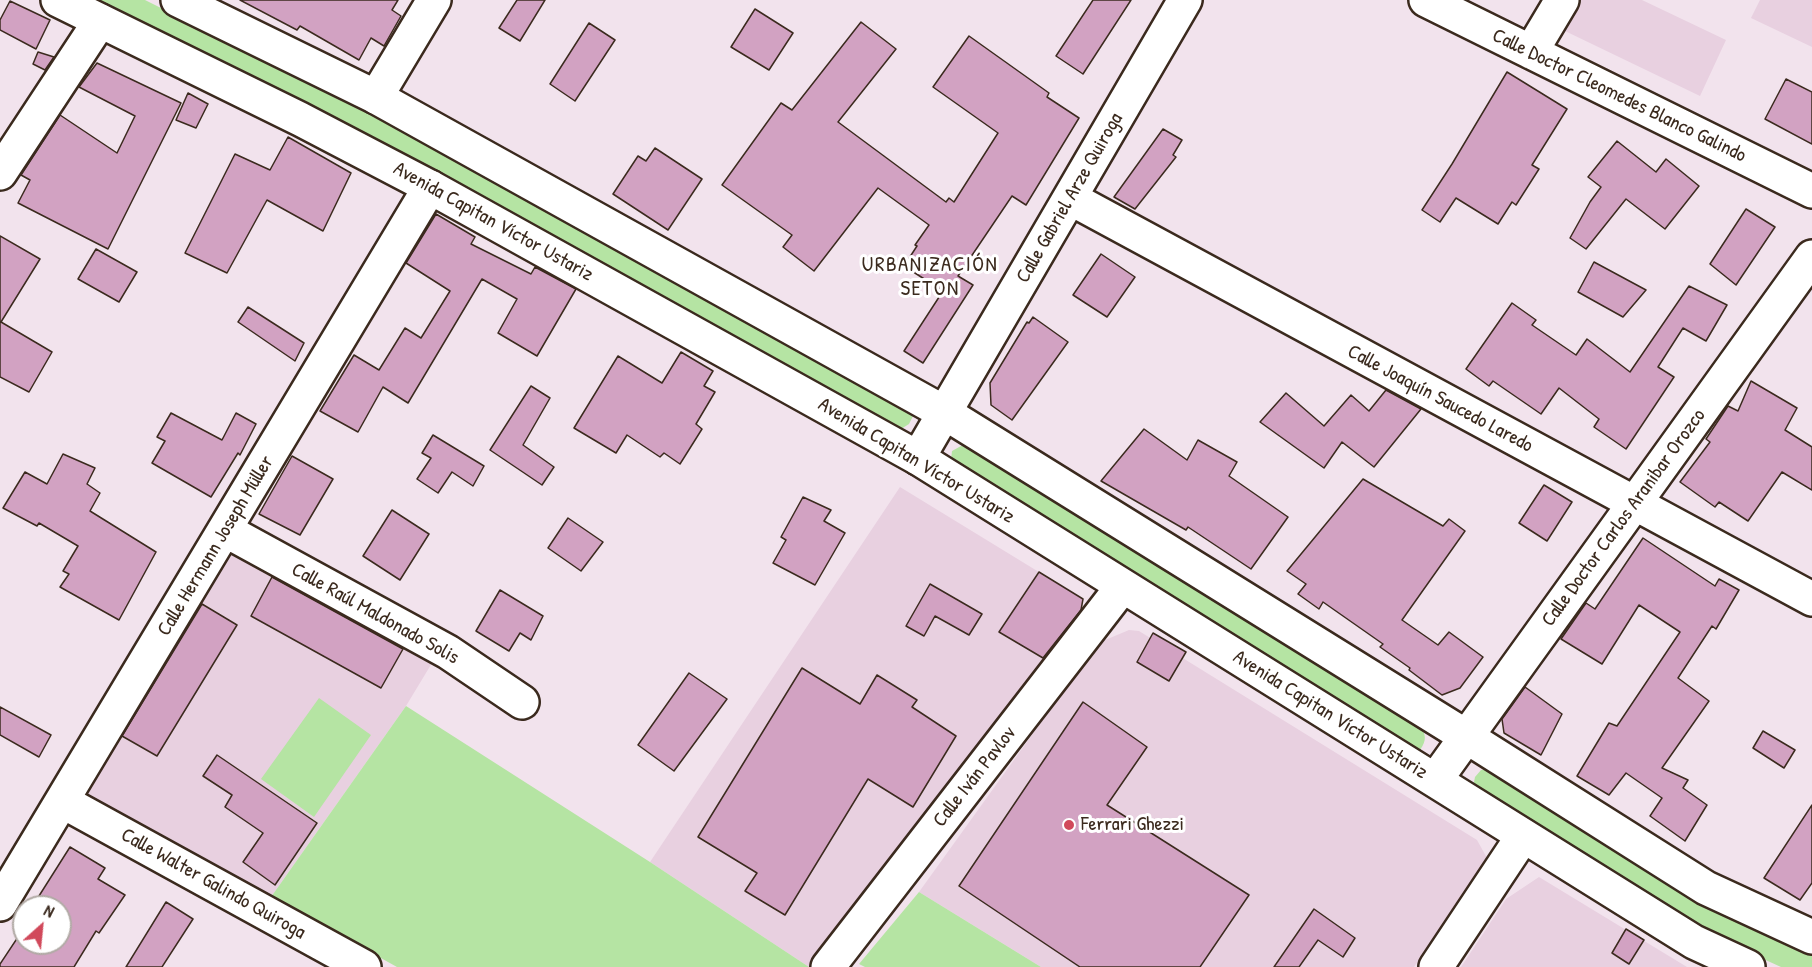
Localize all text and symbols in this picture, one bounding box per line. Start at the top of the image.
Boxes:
street label: Calle Doctor Cleomedes Blanco Galindo [1488,24,1750,168]
street label: Calle Gabriel Arze Quiroga [1012,109,1128,287]
street label: Avenida Capitan Víctor Ustariz [389,157,597,287]
district label: URBANIZACIÓN SETON [862,252,998,302]
street label: Calle Joaquín Saucedo Laredo [1343,340,1537,458]
street label: Avenida Capitan Víctor Ustariz [814,393,1018,529]
street label: Calle Doctor Carlos Aranibar Orozco [1537,404,1711,632]
street label: Calle Hermann Joseph Müller [153,452,279,640]
street label: Calle Raúl Maldonado Solis [287,558,463,670]
street label: Avenida Capitan Víctor Ustariz [1228,645,1432,785]
street label: Calle Iván Pavlov [928,722,1022,832]
place label: Ferrari Ghezzi [1081,813,1184,837]
marker: Ferrari Ghezzi [1062,818,1076,832]
street label: Calle Walter Galindo Quiroga [116,823,310,945]
north arrow [12,895,72,955]
text: N [40,899,58,922]

